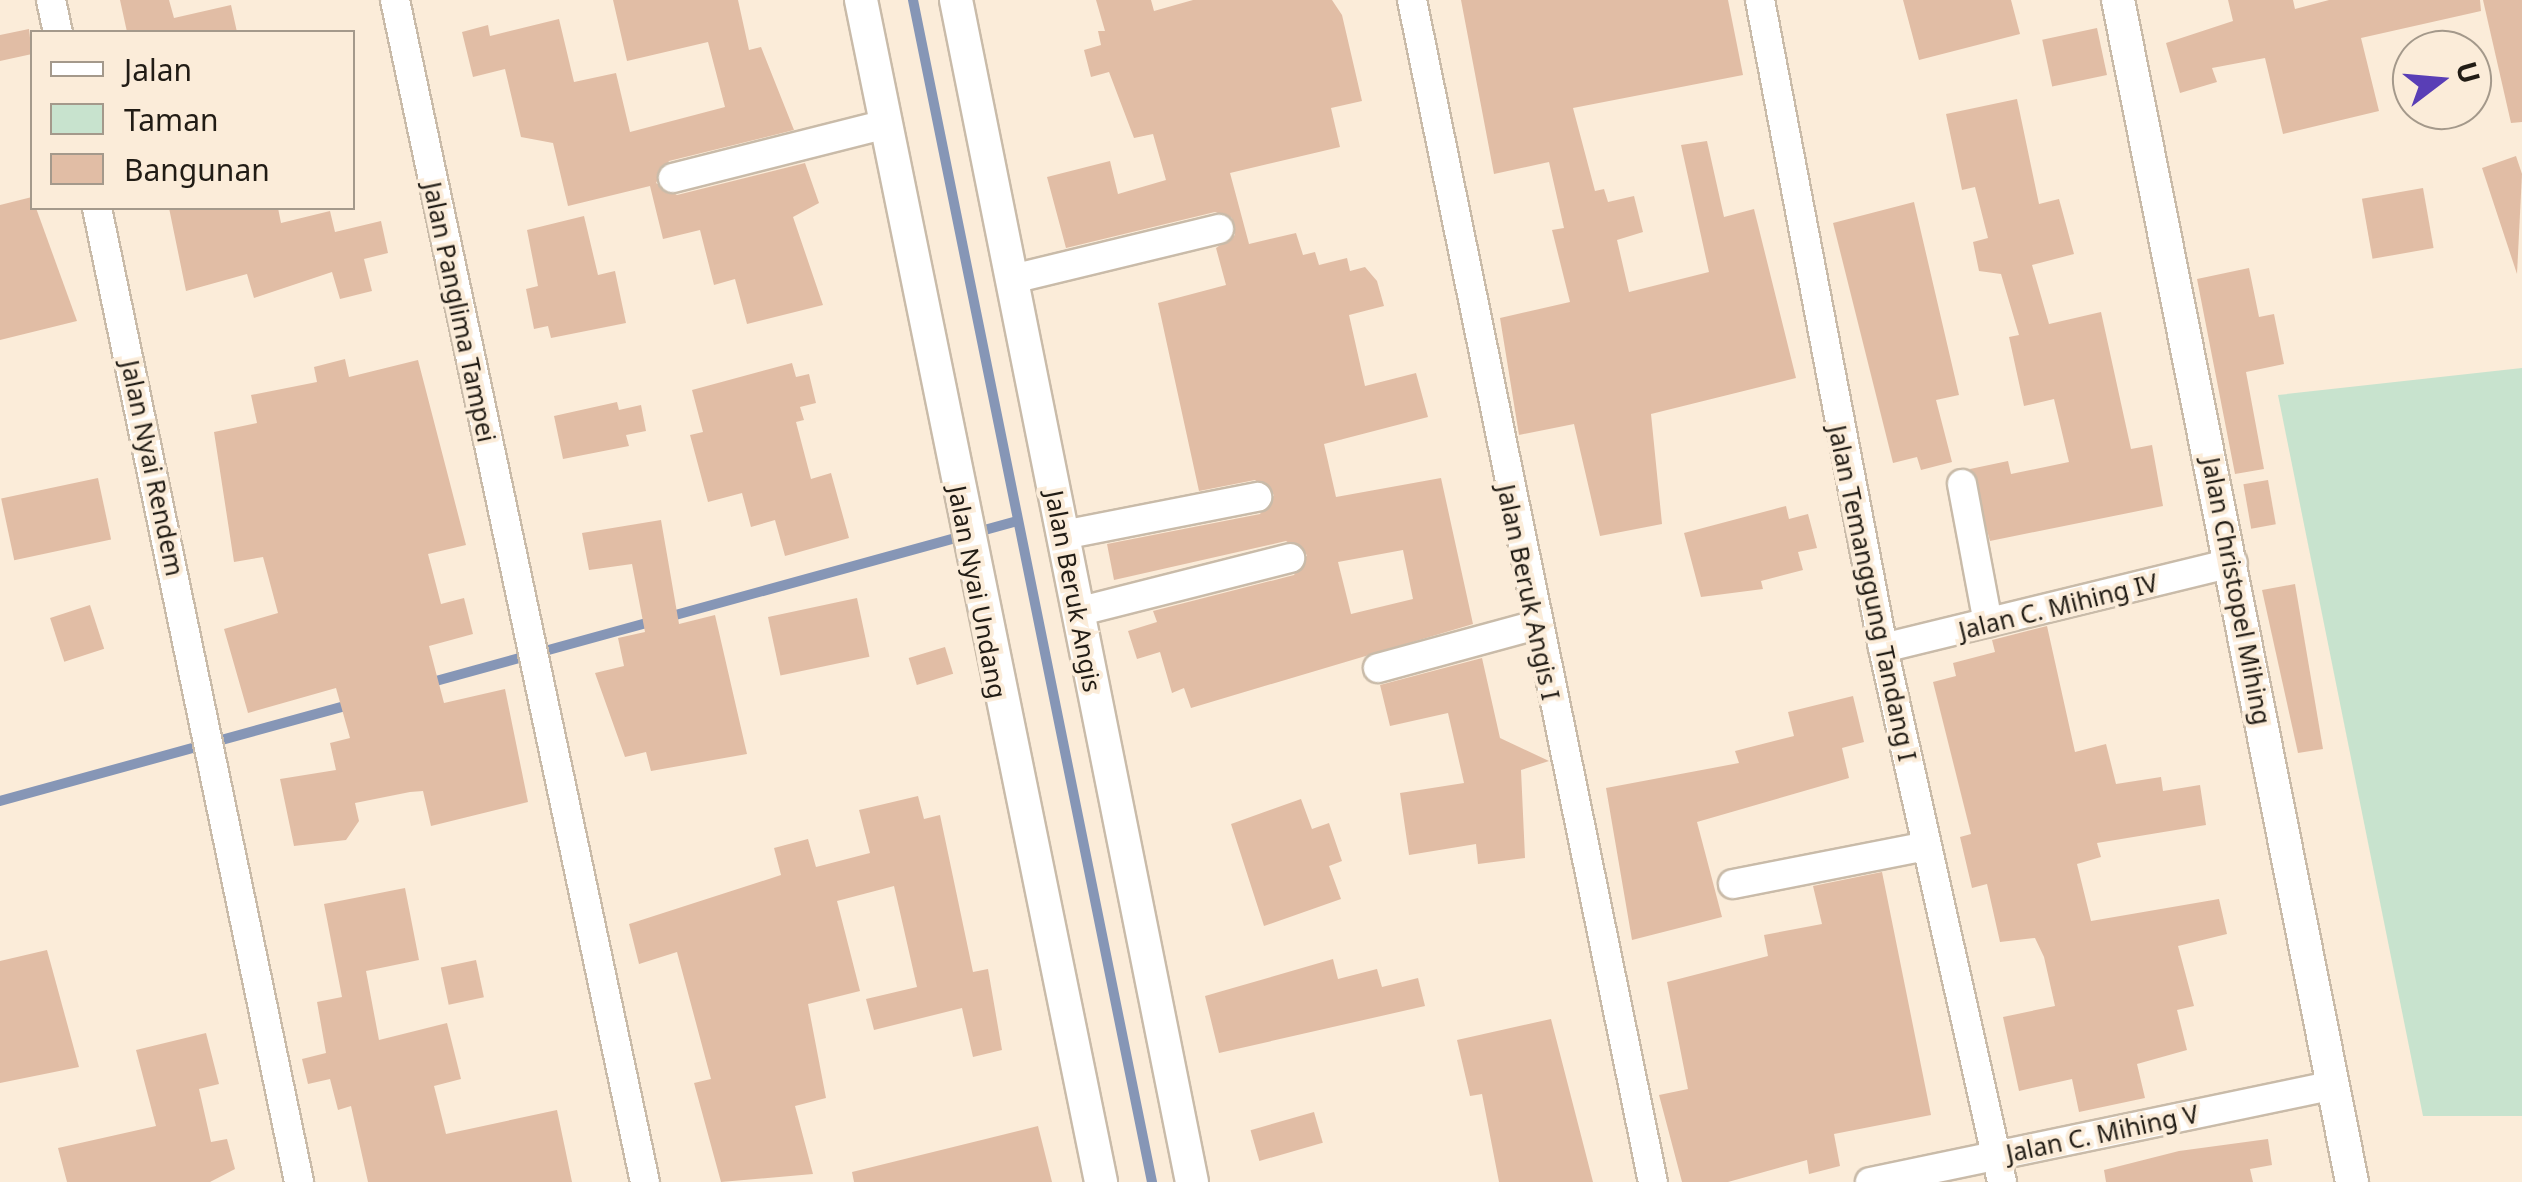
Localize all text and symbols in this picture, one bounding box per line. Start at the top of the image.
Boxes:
legend [30,30,355,210]
north arrow [2392,30,2492,130]
text: Jalan [124,49,192,90]
text: U [2448,57,2490,88]
text: Taman [124,99,219,140]
text: Bangunan [124,149,270,190]
street label: Jalan Panglima Tampei [418,179,502,445]
street label: Jalan Nyai Rendem [115,357,191,579]
street label: Jalan Temanggung Tandang I [1823,422,1923,764]
street label: Jalan Christopel Mihing [2196,455,2278,727]
street label: Jalan Beruk Angis I [1492,482,1566,702]
street label: Jalan Nyai Undang [943,483,1013,701]
street label: Jalan Beruk Angis [1040,488,1108,694]
street label: Jalan C. Mihing IV [1955,567,2161,645]
street label: Jalan C. Mihing V [2003,1098,2201,1168]

